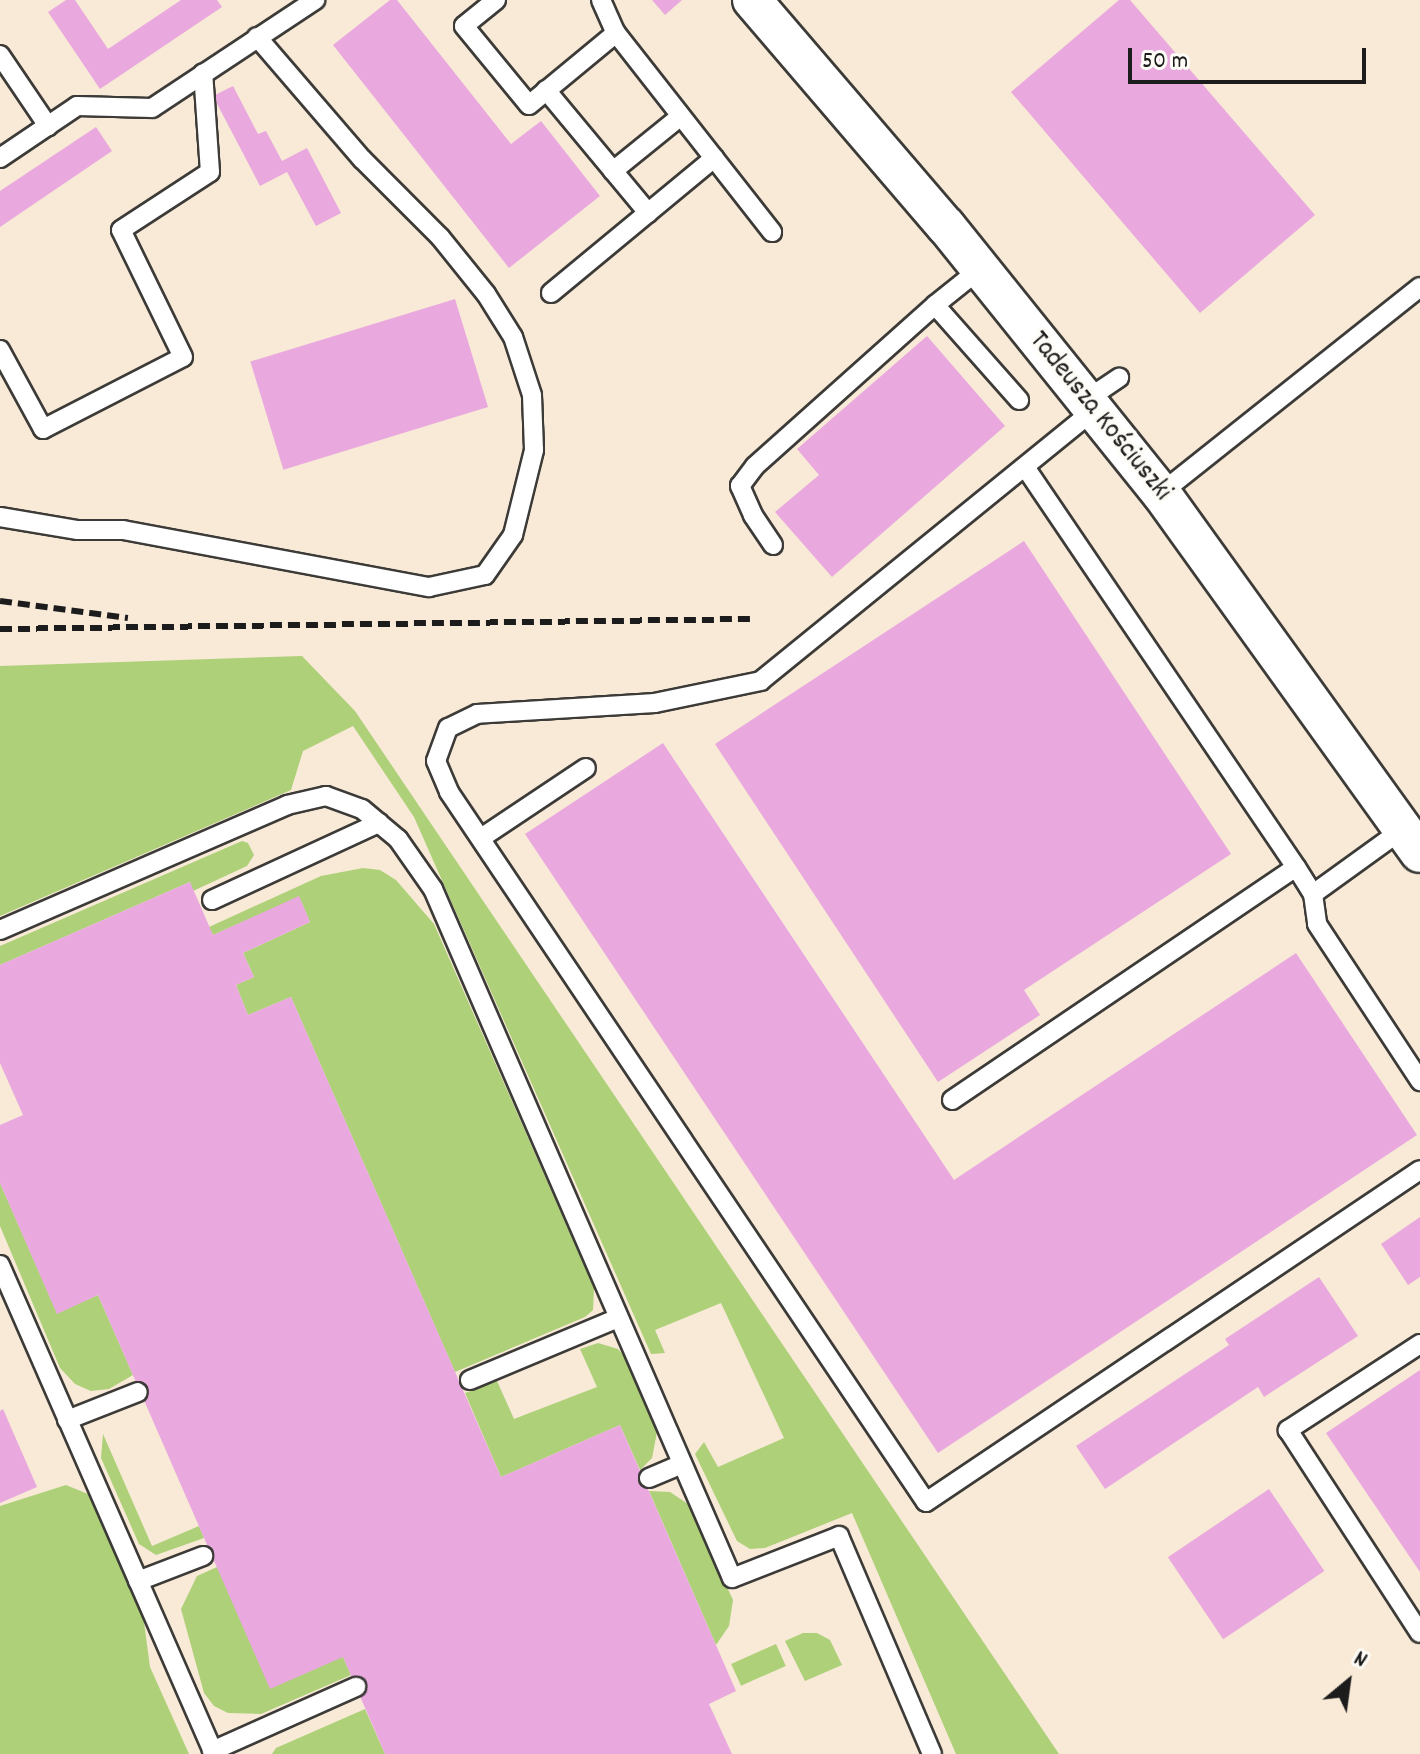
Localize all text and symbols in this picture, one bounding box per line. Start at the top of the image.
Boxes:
scale bar [1132,32,1370,82]
text: 50 m [1142,45,1188,79]
street label: Tadeusza Kościuszki [1020,325,1178,509]
north arrow [1308,1642,1388,1722]
text: N [1348,1644,1372,1677]

